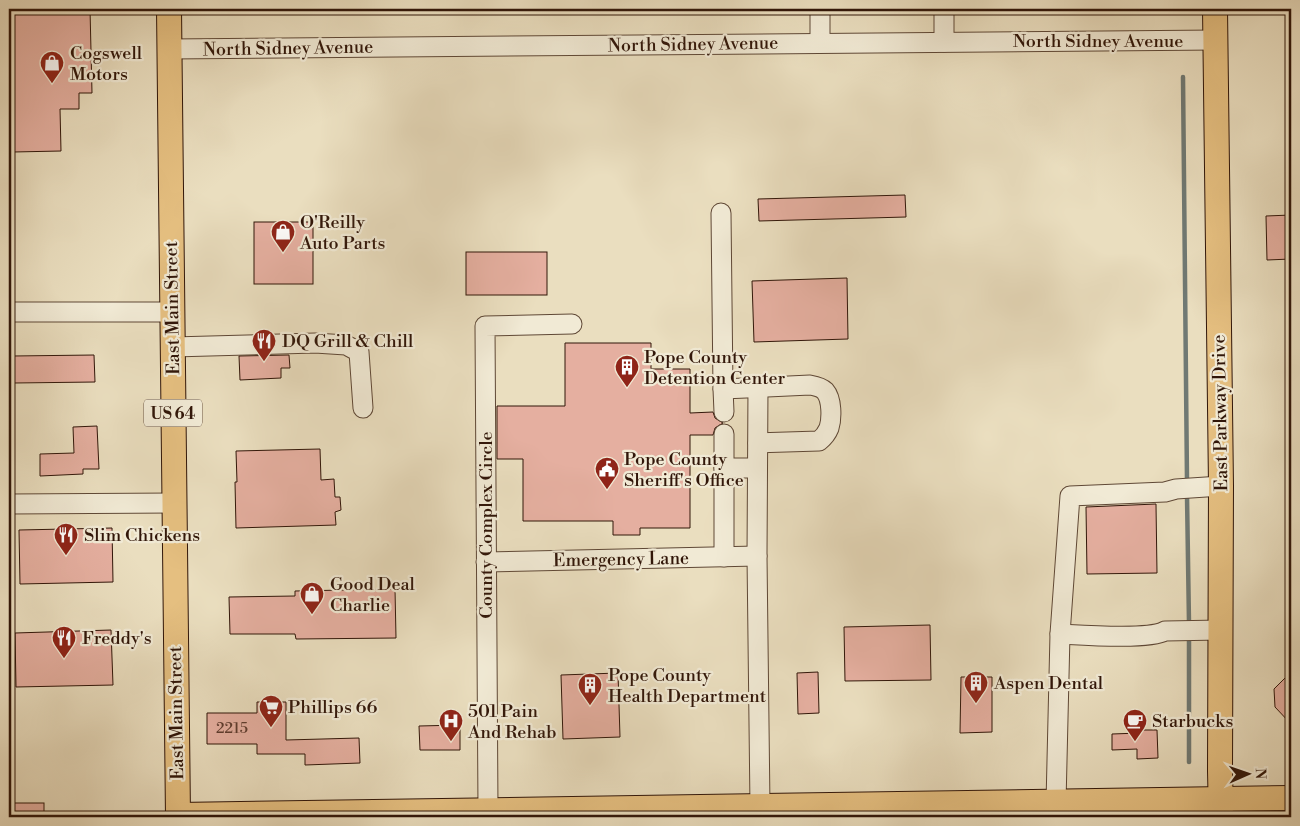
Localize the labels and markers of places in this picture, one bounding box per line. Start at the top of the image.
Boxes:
place label: Cogswell Motors [70,42,143,86]
shop icon: Cogswell Motors [39,50,65,84]
place label: O'Reilly Auto Parts [299,211,386,255]
shop icon: O'Reilly Auto Parts [270,219,296,253]
restaurant icon: DQ Grill & Chill [251,328,277,362]
place label: DQ Grill & Chill [282,330,414,353]
place label: Pope County Detention Center [644,346,785,390]
building icon: Pope County Detention Center [614,354,640,388]
place label: Pope County Sheriff's Office [624,448,744,492]
public building icon: Pope County Sheriff's Office [594,456,620,490]
restaurant icon: Slim Chickens [53,522,79,556]
place label: Slim Chickens [84,524,200,547]
place label: Good Deal Charlie [330,573,416,617]
shop icon: Good Deal Charlie [299,581,325,615]
restaurant icon: Freddy's [51,625,77,659]
place label: Freddy's [82,627,152,650]
place label: Pope County Health Department [608,664,767,708]
building icon: Aspen Dental [963,670,989,704]
building icon: Pope County Health Department [577,672,603,706]
place label: Aspen Dental [993,672,1104,695]
supermarket icon: Phillips 66 [258,694,284,728]
place label: Phillips 66 [288,696,377,719]
place label: 501 Pain And Rehab [467,700,557,744]
hospital icon: 501 Pain And Rehab [438,708,464,742]
cafe icon: Starbucks [1122,708,1148,742]
place label: Starbucks [1152,710,1233,733]

